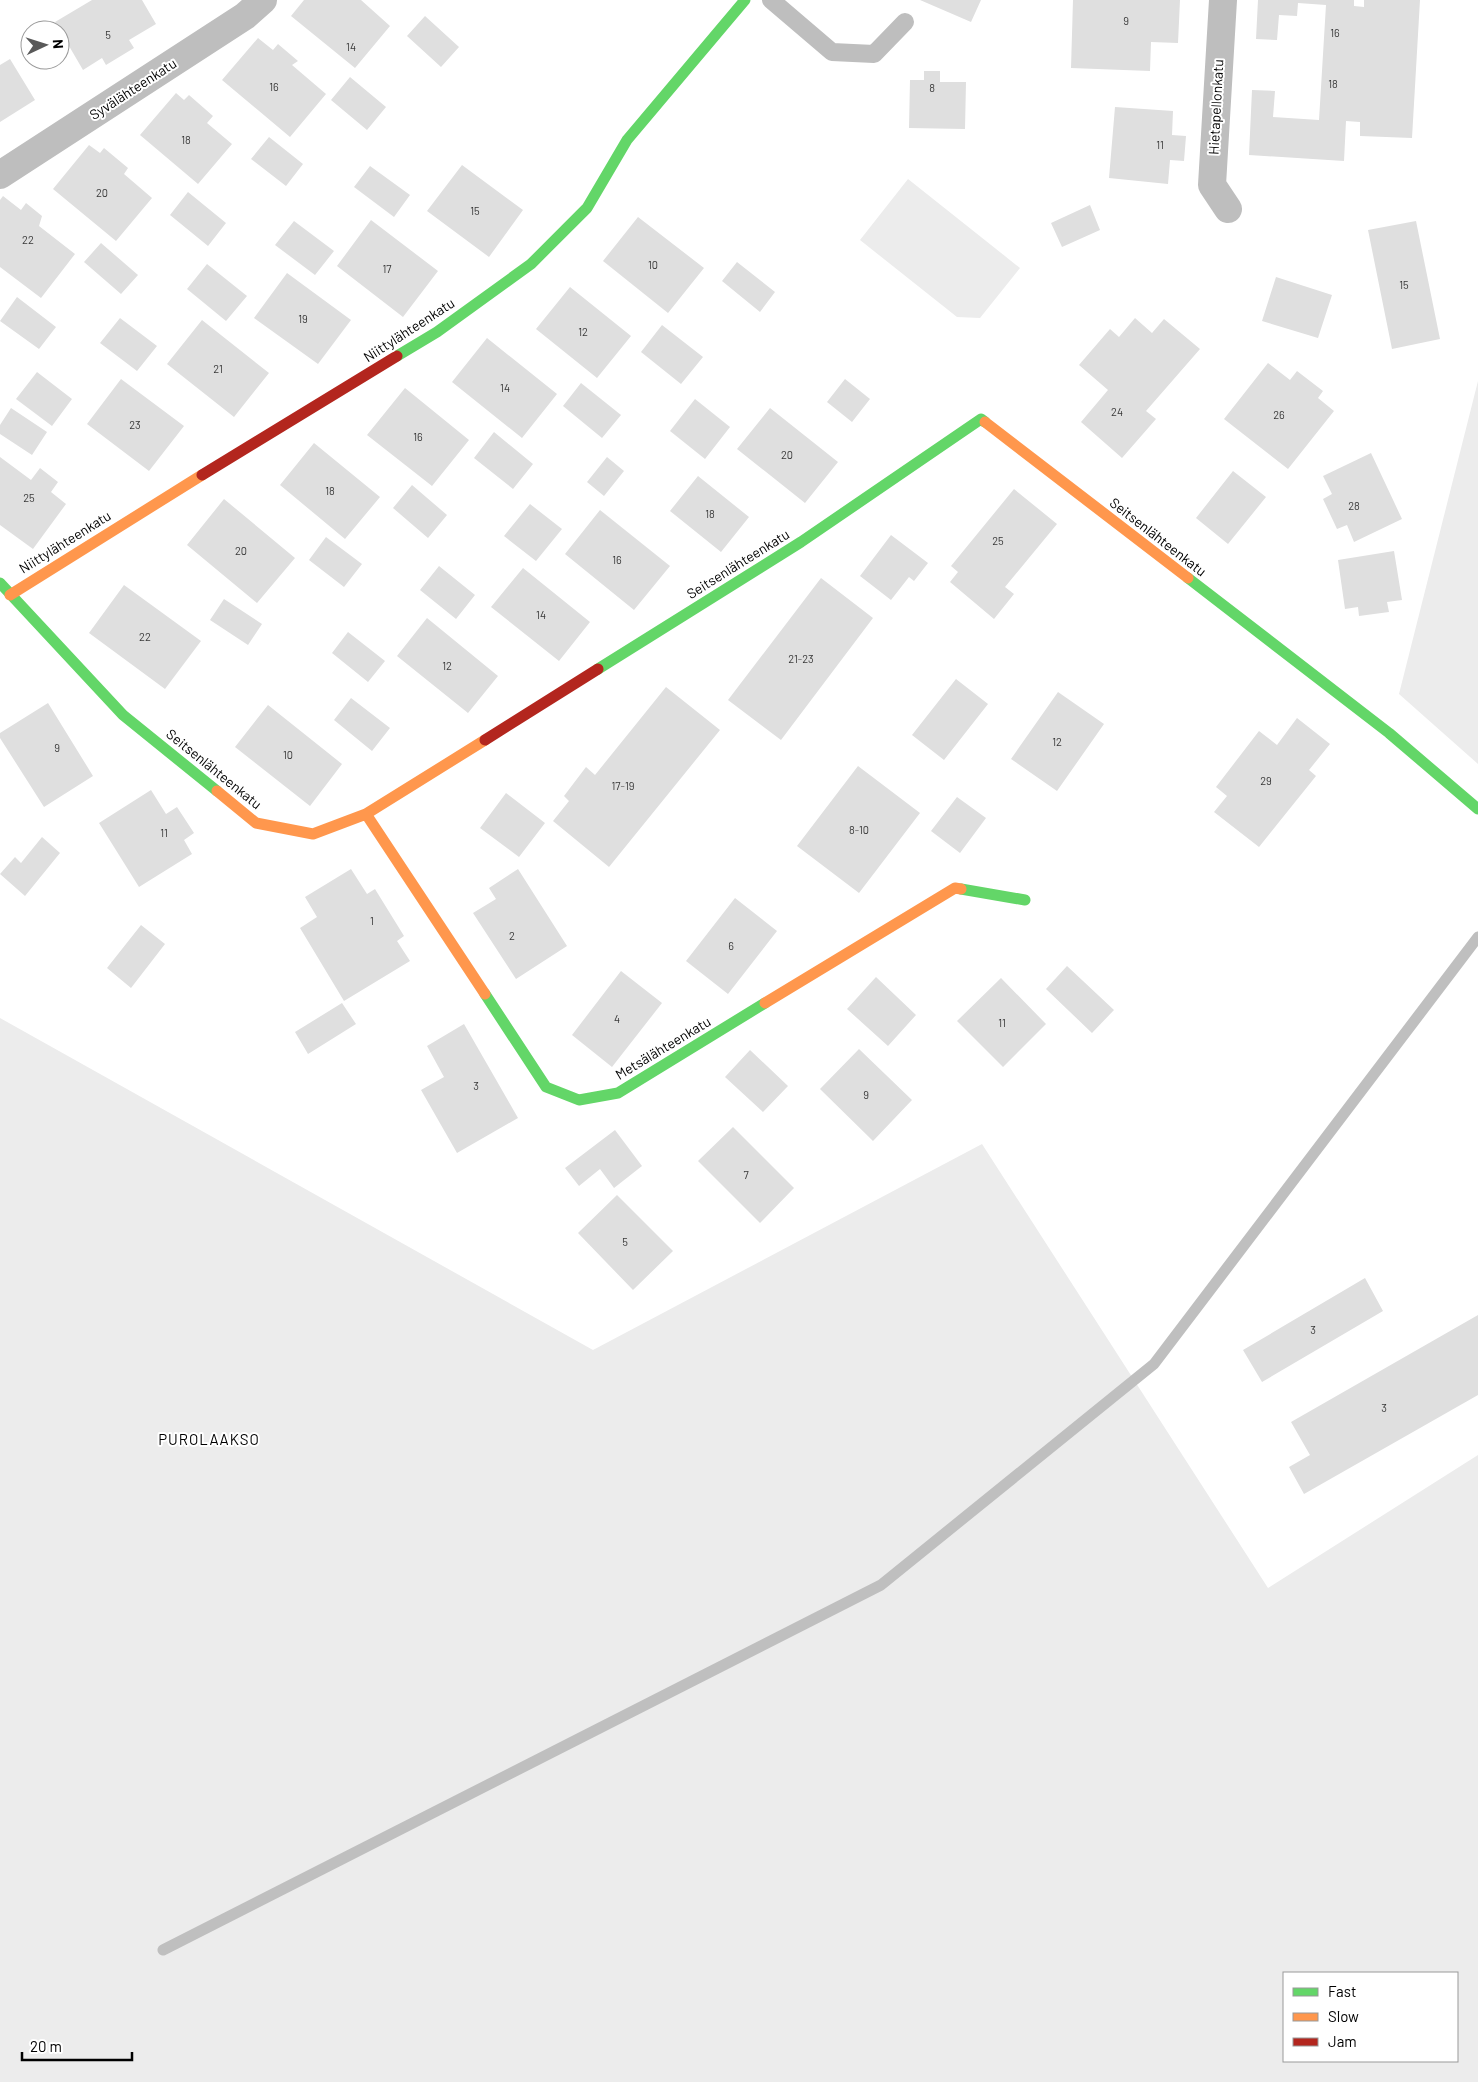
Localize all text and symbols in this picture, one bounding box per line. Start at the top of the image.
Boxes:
house number: 9 [1123,14,1129,27]
north arrow [20,20,70,70]
house number: 16 [1330,26,1340,39]
house number: 5 [105,28,111,41]
text: N [50,39,67,49]
house number: 14 [346,40,356,53]
street label: Syvälähteenkatu [86,54,179,123]
street label: Hietapellonkatu [1205,59,1226,155]
house number: 18 [1328,77,1338,90]
house number: 16 [269,80,279,93]
house number: 8 [929,81,935,94]
house number: 18 [181,133,191,146]
house number: 11 [1156,138,1164,151]
house number: 20 [96,186,108,199]
house number: 15 [470,204,480,217]
house number: 22 [22,233,34,246]
house number: 10 [648,258,658,271]
house number: 17 [382,262,392,275]
house number: 15 [1399,278,1409,291]
street label: Niittylähteenkatu [360,294,457,365]
house number: 19 [298,312,308,325]
house number: 12 [578,325,588,338]
house number: 21 [213,362,223,375]
house number: 14 [500,381,510,394]
house number: 24 [1111,405,1123,418]
house number: 26 [1273,408,1285,421]
house number: 23 [129,418,141,431]
house number: 16 [413,430,423,443]
house number: 20 [781,448,793,461]
house number: 18 [325,484,335,497]
house number: 25 [23,491,35,504]
street label: Seitsenlähteenkatu [1107,494,1210,580]
house number: 28 [1348,499,1360,512]
street label: Niittylähteenkatu [16,507,114,577]
house number: 18 [705,507,715,520]
street label: Seitsenlähteenkatu [683,525,792,602]
house number: 25 [992,534,1004,547]
house number: 20 [235,544,247,557]
house number: 16 [612,553,622,566]
house number: 14 [536,608,546,621]
house number: 22 [139,630,151,643]
house number: 21-23 [788,652,814,665]
house number: 12 [442,659,452,672]
street label: Seitsenlähteenkatu [163,725,265,812]
house number: 12 [1052,735,1062,748]
house number: 9 [54,741,60,754]
house number: 10 [283,748,293,761]
house number: 29 [1260,774,1272,787]
house number: 17-19 [612,779,635,792]
house number: 8-10 [849,823,869,836]
house number: 11 [160,826,168,839]
house number: 1 [370,914,374,927]
house number: 2 [509,929,515,942]
house number: 6 [728,939,734,952]
street label: Metsälähteenkatu [612,1012,713,1083]
house number: 4 [614,1012,620,1025]
house number: 11 [998,1016,1006,1029]
house number: 3 [473,1079,479,1092]
house number: 9 [863,1088,869,1101]
house number: 7 [743,1168,749,1181]
house number: 5 [622,1235,628,1248]
house number: 3 [1310,1323,1316,1336]
house number: 3 [1381,1401,1387,1414]
district label: PUROLAAKSO [158,1430,260,1448]
legend [1283,1972,1458,2062]
text: Fast [1328,1982,1356,2000]
text: Slow [1328,2007,1359,2025]
scale bar [22,2030,132,2062]
text: Jam [1328,2032,1357,2050]
text: 20 m [30,2037,62,2055]

